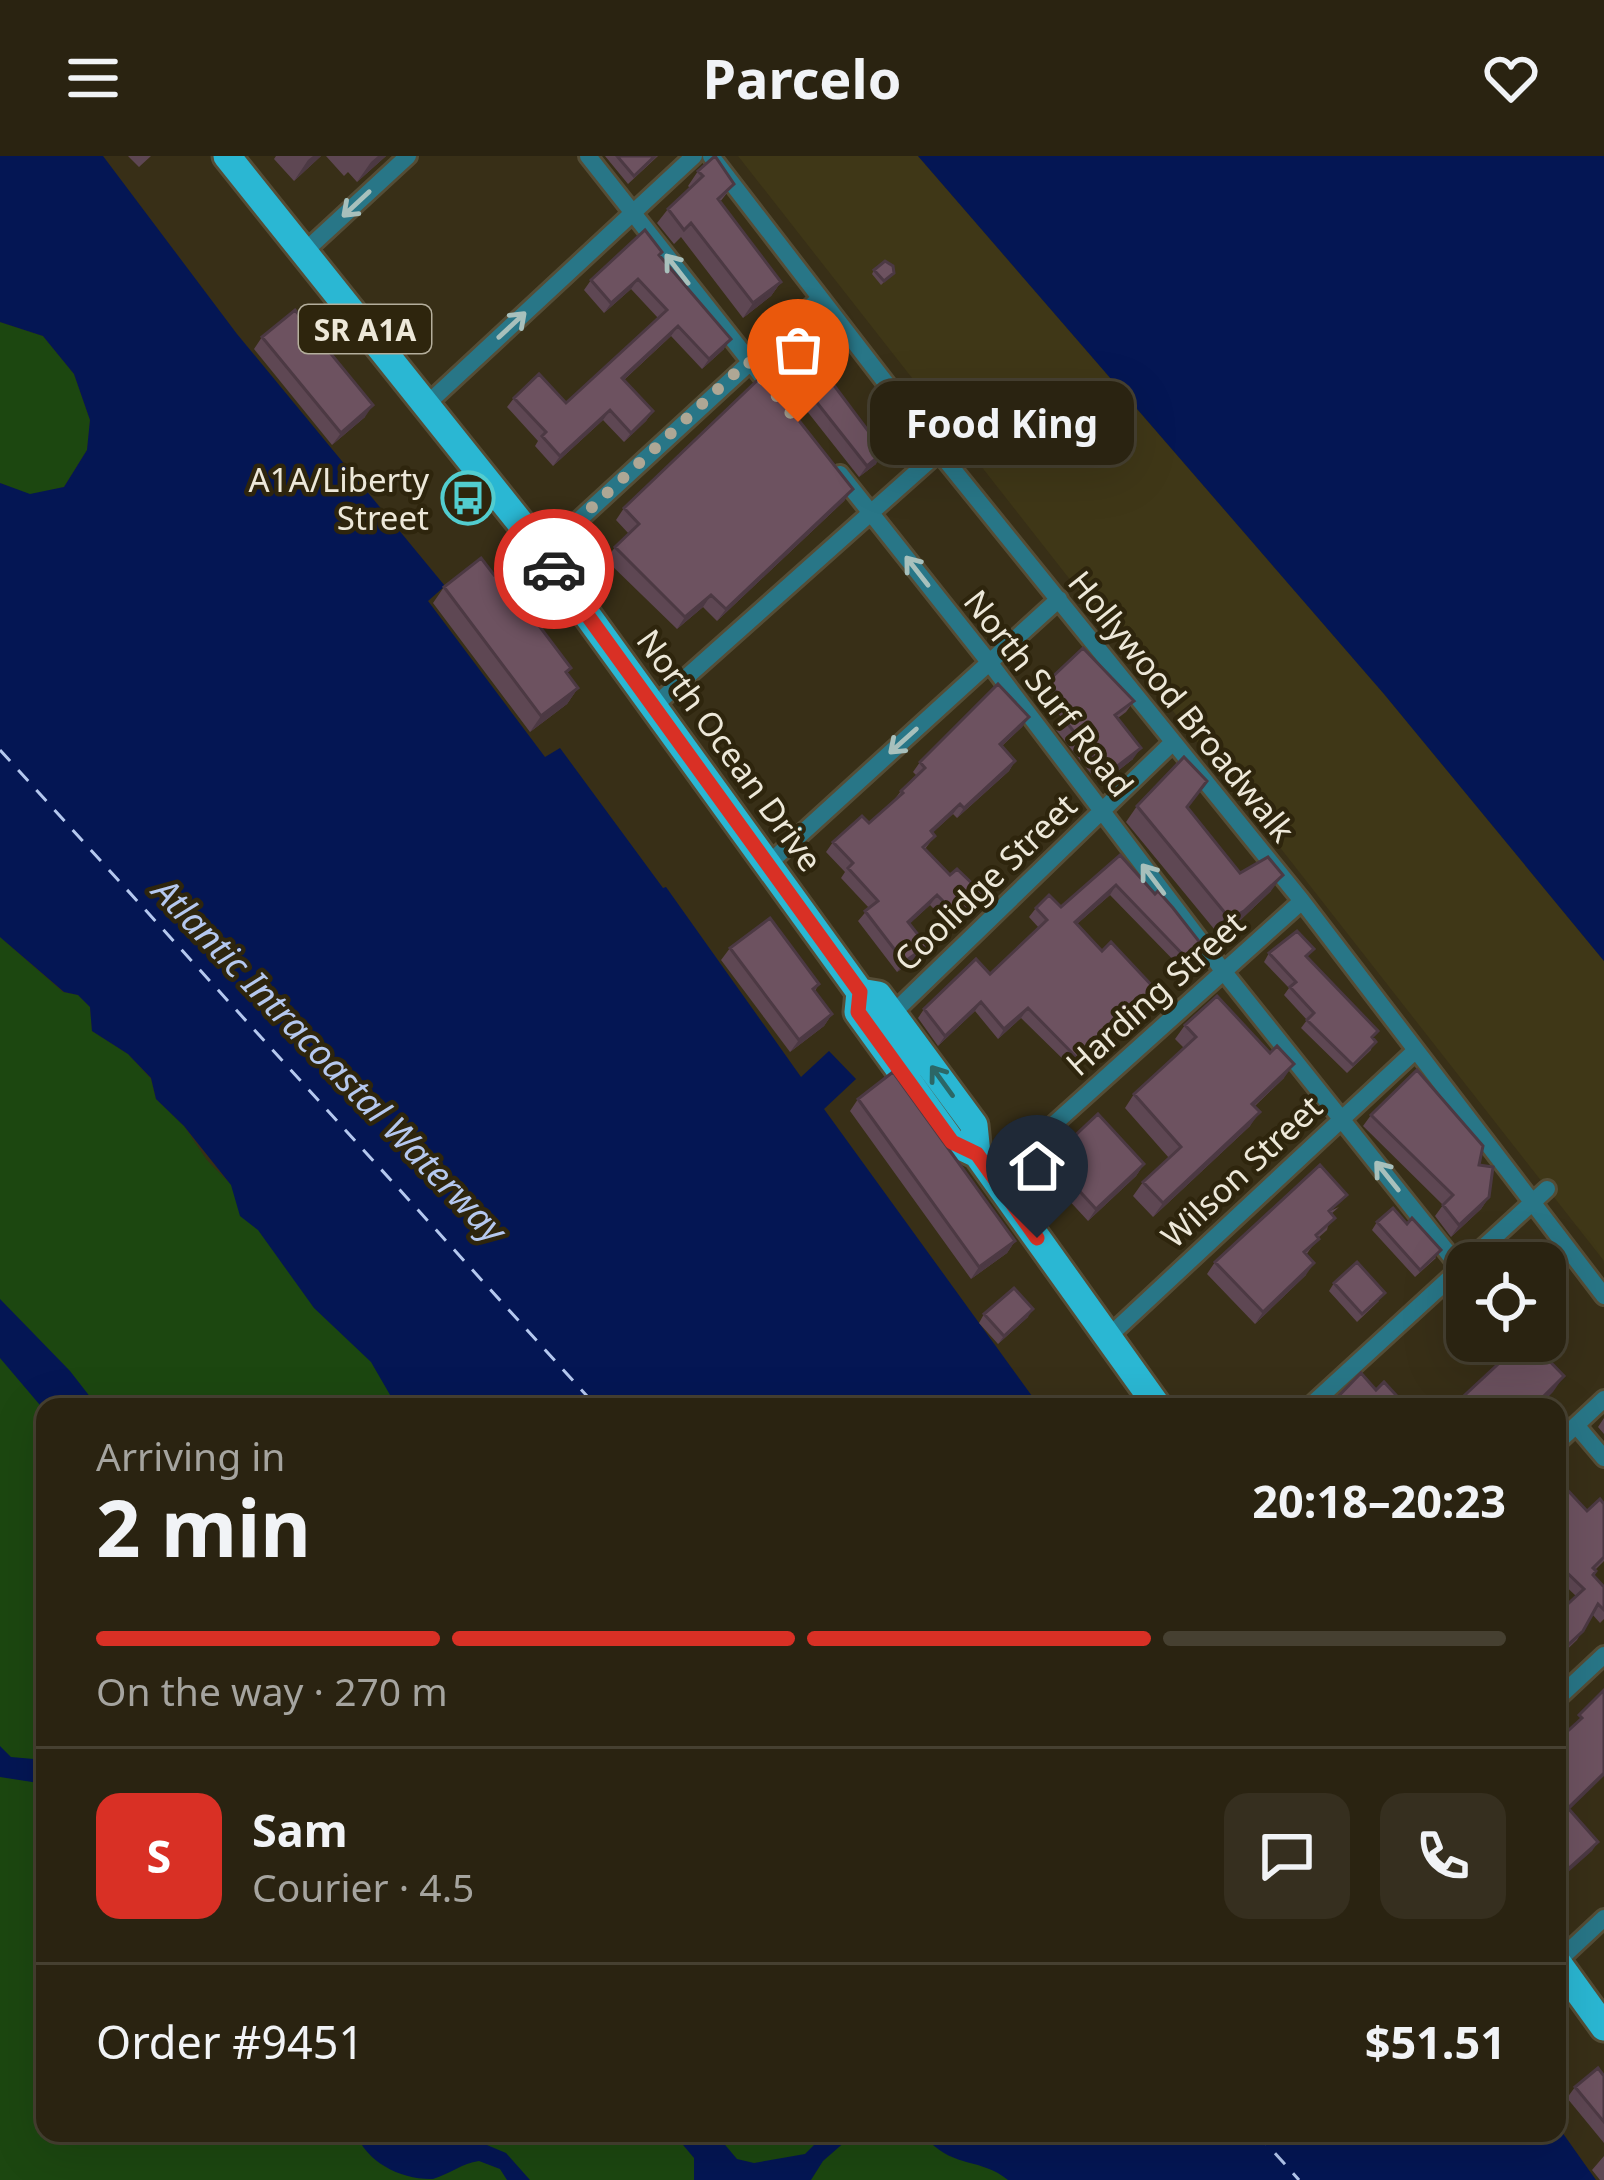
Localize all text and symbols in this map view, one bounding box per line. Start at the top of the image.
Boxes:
text: Parcelo [703,41,901,115]
icon: menu [60,45,126,111]
icon: heart [1478,45,1544,111]
one-way arrow [341,190,371,217]
one-way arrow [664,253,691,285]
pin [747,299,849,422]
road number: SR A1A [299,305,431,353]
one-way arrow [496,312,526,340]
icon: bag [765,317,831,383]
callout: Food King [870,380,1134,464]
text: Food King [906,396,1098,449]
place label: A1A/Liberty Street [249,457,429,540]
bus stop icon: A1A/Liberty Street [440,470,496,526]
courier [494,509,614,629]
icon: car [521,536,587,602]
one-way arrow [904,555,931,587]
street label: Hollywood Broadwalk [1059,561,1306,851]
street label: North Surf Road [954,580,1144,806]
street label: North Ocean Drive [627,620,833,880]
one-way arrow [889,727,919,755]
street label: Coolidge Street [884,783,1086,981]
one-way arrow [1141,863,1167,896]
water label: Atlantic Intracoastal Waterway [140,865,519,1255]
street label: Harding Street [1056,901,1254,1085]
one-way arrow [929,1065,955,1098]
street label: Wilson Street [1151,1085,1331,1257]
pin [986,1115,1088,1238]
icon: home [1004,1133,1070,1199]
one-way arrow [1374,1161,1401,1192]
map controls [1446,1242,1566,1362]
button: locate [1446,1242,1566,1362]
text: Arriving in [96,1429,285,1482]
text: 20:18–20:23 [1252,1470,1506,1531]
text: 2 min [96,1474,311,1580]
text: On the way · 270 m [96,1664,448,1717]
button: chat [1224,1793,1350,1919]
button: phone [1380,1793,1506,1919]
text: Sam [252,1799,348,1860]
text: S [147,1825,171,1886]
text: Courier · 4.5 [252,1860,474,1913]
text: Order #9451 [96,2011,364,2072]
text: $51.51 [1365,2011,1506,2072]

